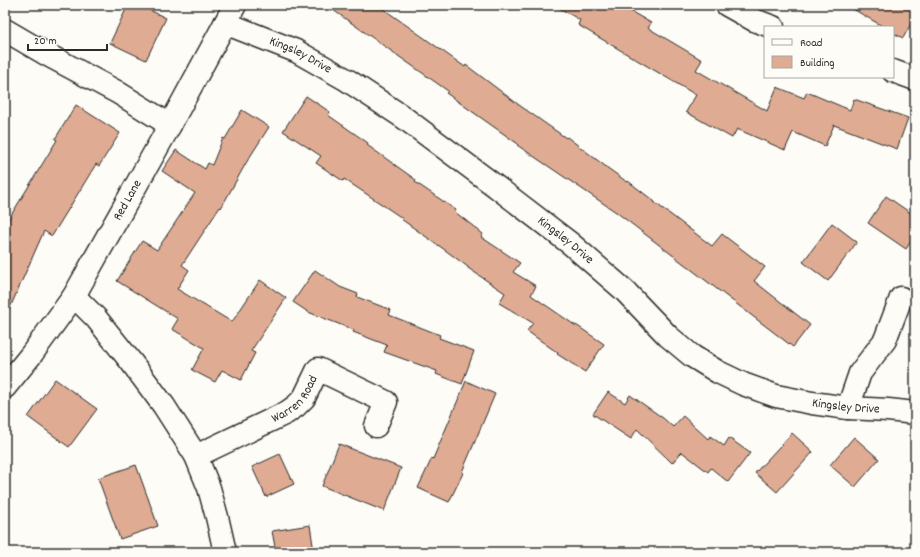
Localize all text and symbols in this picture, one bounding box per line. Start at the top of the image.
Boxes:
scale bar [28,26,107,52]
legend [764,26,894,78]
street label: Kingsley Drive [266,32,335,79]
text: 20 m [34,33,57,50]
text: Road [800,35,822,52]
text: Building [800,55,835,72]
street label: Red Lane [109,176,147,224]
street label: Kingsley Drive [533,212,598,269]
street label: Warren Road [268,372,323,428]
street label: Kingsley Drive [811,394,880,419]

